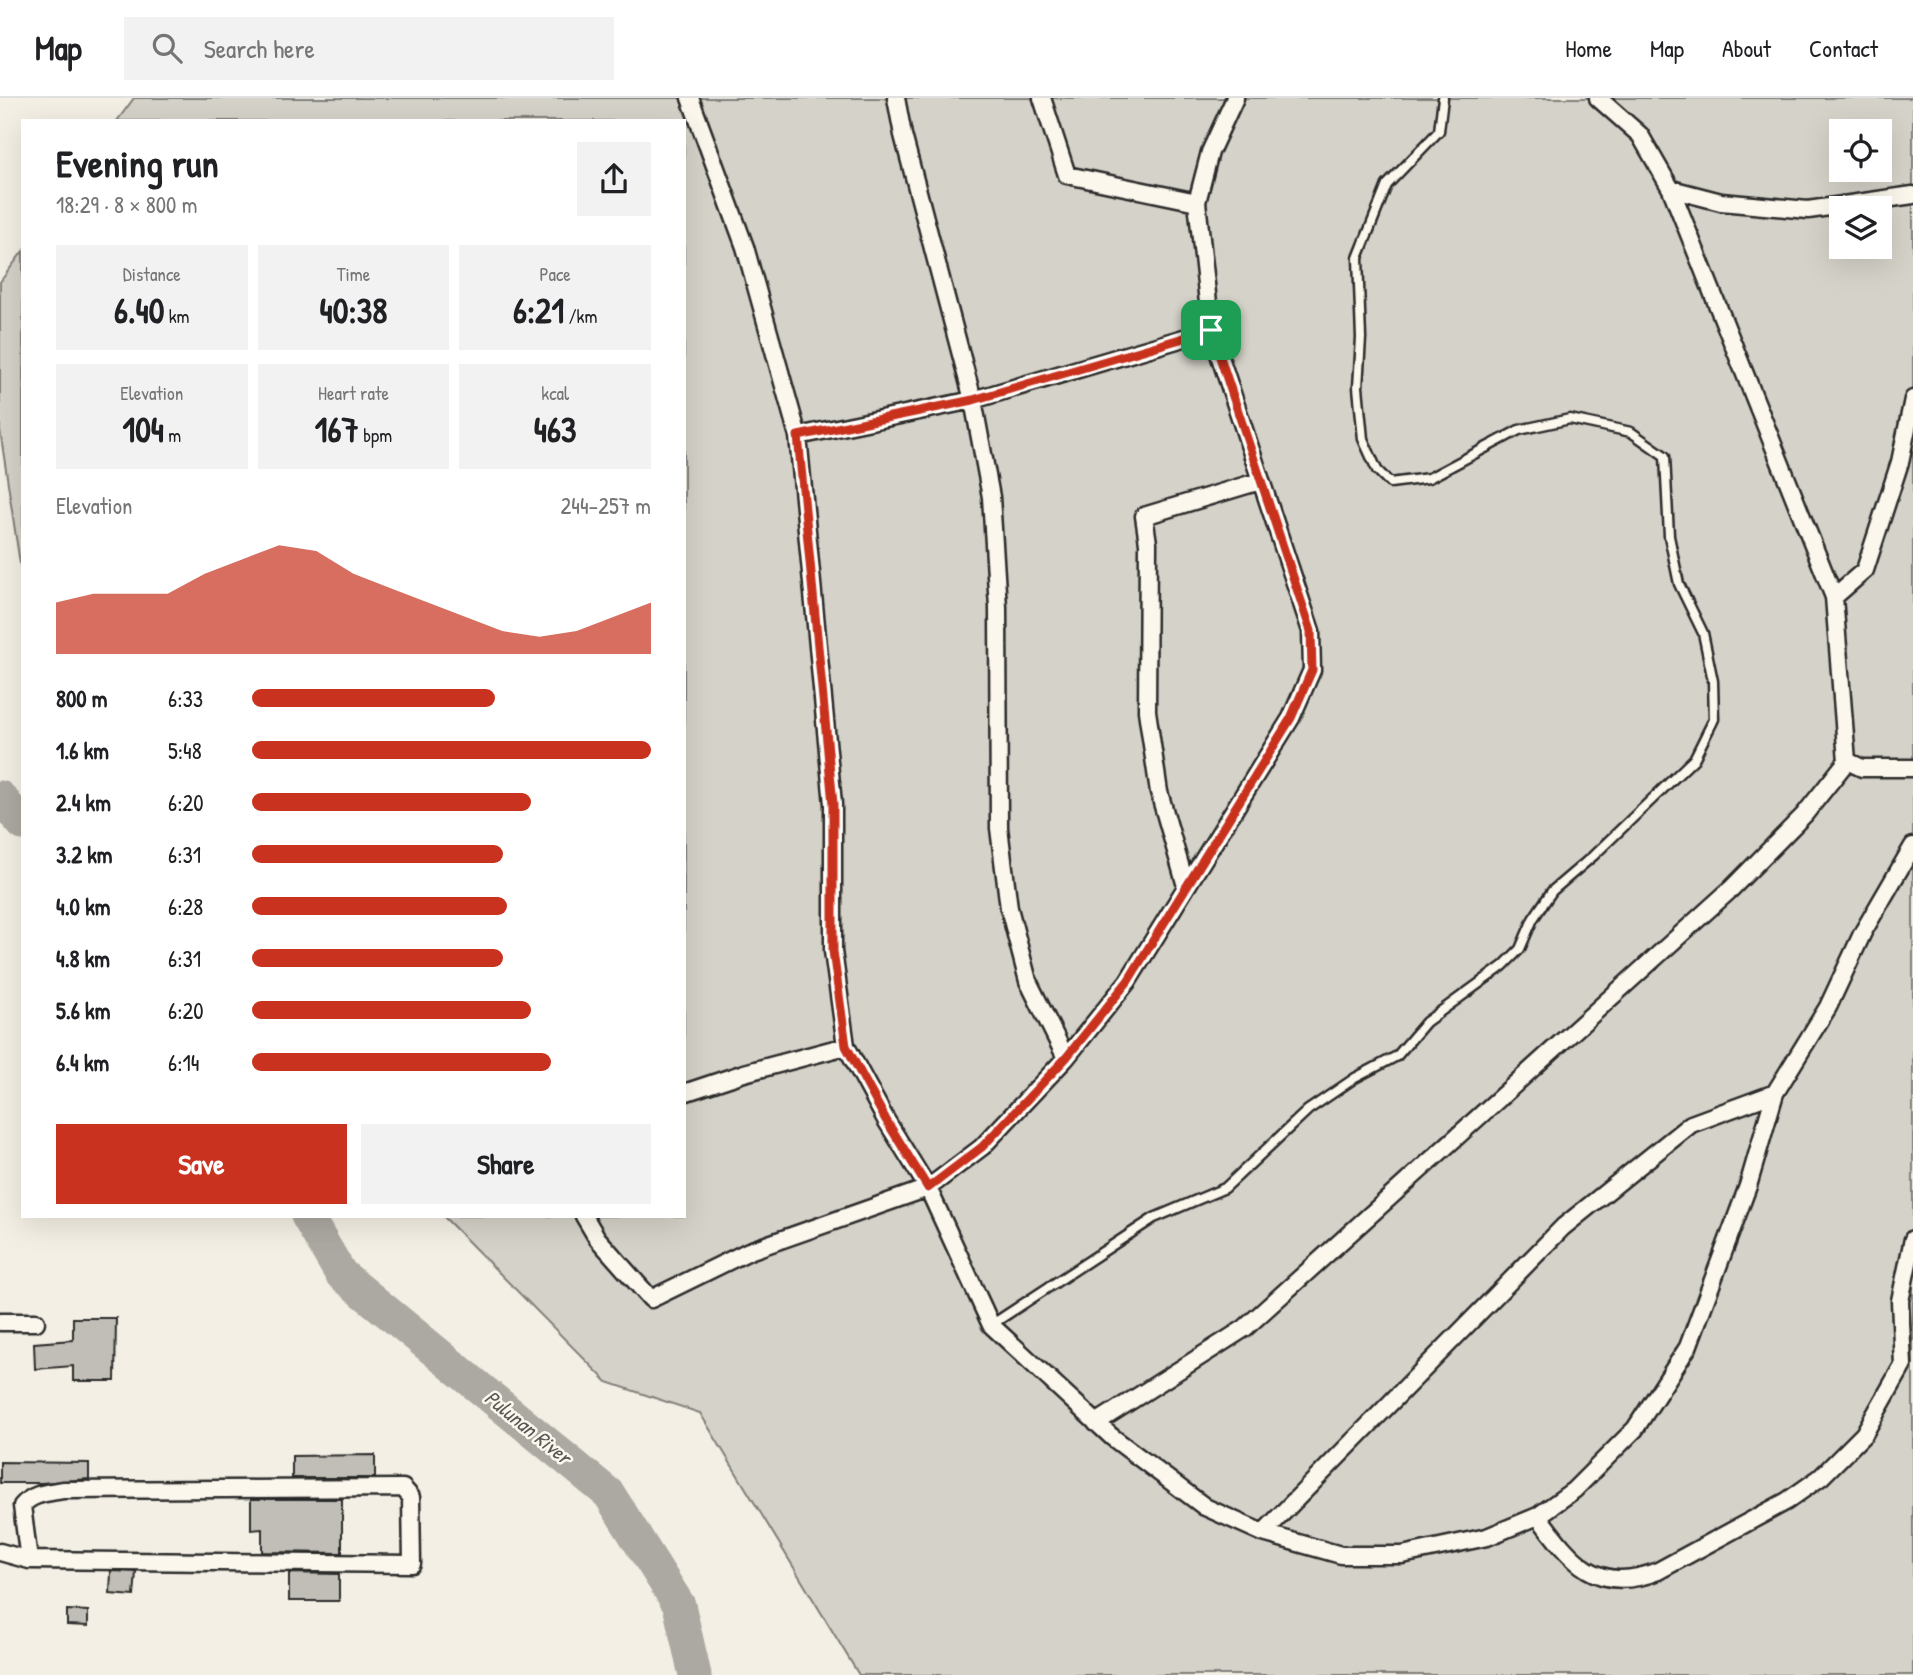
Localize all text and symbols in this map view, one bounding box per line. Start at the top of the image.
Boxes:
search box [124,17,614,80]
text: Map [35,26,82,70]
icon: search [148,29,186,67]
text: Search here [204,31,315,66]
text: Home [1565,32,1612,64]
text: Map [1650,32,1684,64]
text: About [1722,32,1771,64]
text: Contact [1809,32,1878,64]
map controls [1829,119,1892,259]
button: locate [1829,119,1892,182]
text: Evening run [56,137,219,189]
button: share [577,142,651,216]
text: 18:29 · 8 × 800 m [56,189,197,220]
button: layers [1829,196,1892,259]
text: Distance [123,261,181,287]
text: Time [337,261,370,287]
text: Pace [539,261,571,287]
text: 6.40 [114,287,164,334]
text: 40:38 [320,287,387,334]
text: 6:21 [513,287,564,334]
pin [1181,300,1241,360]
text: km [164,303,190,329]
text: /km [564,303,597,329]
icon: arrive [1192,311,1230,349]
text: Elevation [120,380,183,406]
text: Heart rate [318,380,389,406]
text: kcal [541,380,569,406]
text: 104 [122,406,164,453]
text: 167 [315,406,359,453]
text: 463 [534,406,577,453]
text: m [164,422,181,448]
text: bpm [359,422,392,448]
text: Elevation [56,490,132,521]
text: 244–257 m [561,490,651,521]
text: 800 m [56,683,108,714]
text: 6:33 [168,683,203,714]
text: 1.6 km [56,735,109,766]
text: 5:48 [168,735,202,766]
text: 2.4 km [56,787,111,818]
text: 6:20 [168,787,204,818]
text: 3.2 km [56,839,112,870]
text: 6:31 [168,839,201,870]
text: 4.0 km [56,891,110,922]
text: 6:28 [168,891,203,922]
text: 4.8 km [56,943,110,974]
text: 6:31 [168,943,201,974]
text: 5.6 km [56,995,110,1026]
text: 6:20 [168,995,204,1026]
text: 6.4 km [56,1047,109,1078]
text: 6:14 [168,1047,200,1078]
button: Save [56,1124,347,1204]
button: Share [361,1124,651,1204]
water label: Pulunan River [479,1383,580,1473]

